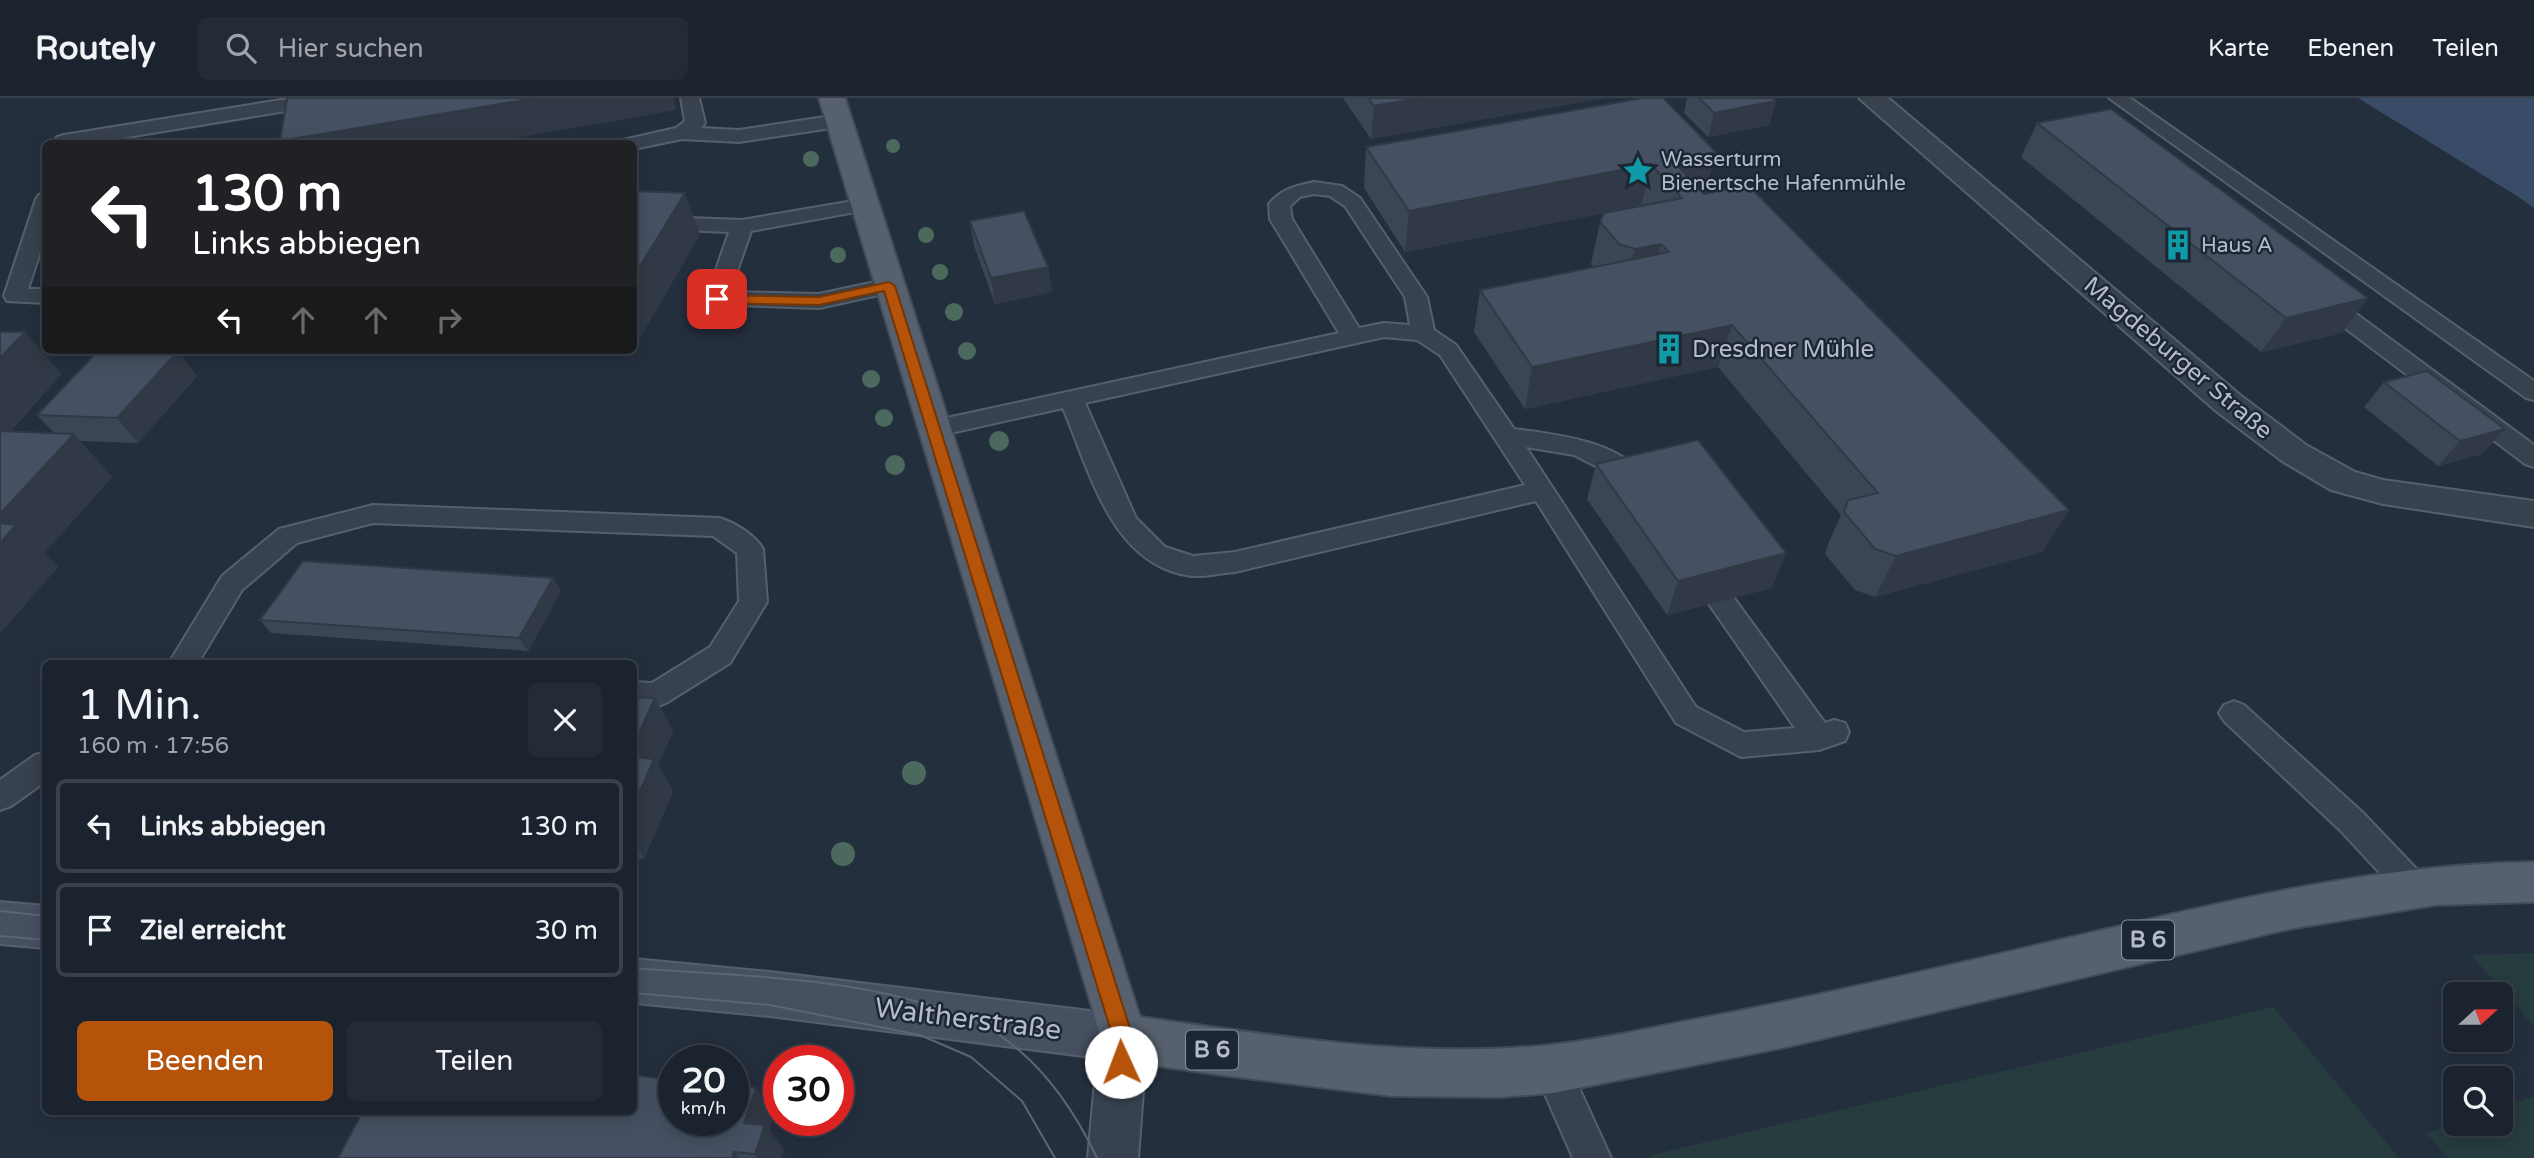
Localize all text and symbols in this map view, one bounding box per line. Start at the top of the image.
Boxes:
search box [198,17,688,80]
text: Routely [35,29,156,68]
icon: search [222,29,260,67]
text: Hier suchen [278,33,424,64]
text: Karte [2208,34,2269,63]
text: Ebenen [2307,34,2394,63]
text: Teilen [2432,34,2499,63]
place label: Wasserturm Bienertsche Hafenmühle [1661,147,1906,196]
place icon: Wasserturm Bienertsche Hafenmühle [1621,154,1655,188]
text: 130 m [192,165,342,224]
icon: left [77,168,168,259]
text: Links abbiegen [192,225,421,263]
building icon: Haus A [2161,228,2195,262]
place label: Haus A [2201,233,2273,258]
pin [687,269,747,329]
street label: Magdeburger Straße [2078,271,2278,445]
icon: arrive [698,280,736,318]
icon: left [211,301,249,339]
icon: ahead [284,301,322,339]
icon: ahead [357,301,395,339]
icon: right [430,301,468,339]
building icon: Dresdner Mühle [1652,332,1686,366]
place label: Dresdner Mühle [1692,335,1874,364]
text: 1 Min. [77,680,201,731]
button: close [528,683,602,757]
text: 160 m · 17:56 [77,732,229,760]
icon: left [81,807,119,845]
text: Links abbiegen [140,811,326,842]
text: 130 m [518,811,598,842]
icon: arrive [81,911,119,949]
text: Ziel erreicht [140,915,286,946]
text: 30 m [535,915,598,946]
road number: B 6 [2122,920,2174,960]
north arrow [2443,982,2513,1052]
map controls [2443,982,2513,1136]
street label: Waltherstraße [873,991,1063,1047]
button: Beenden [77,1021,333,1101]
button: Teilen [347,1021,602,1101]
position arrow [1084,1025,1158,1099]
road number: B 6 [1186,1030,1238,1070]
speed limit sign: 30 [763,1045,854,1136]
text: 20 [682,1060,725,1102]
button: search [2443,1066,2513,1136]
text: km/h [681,1097,726,1119]

